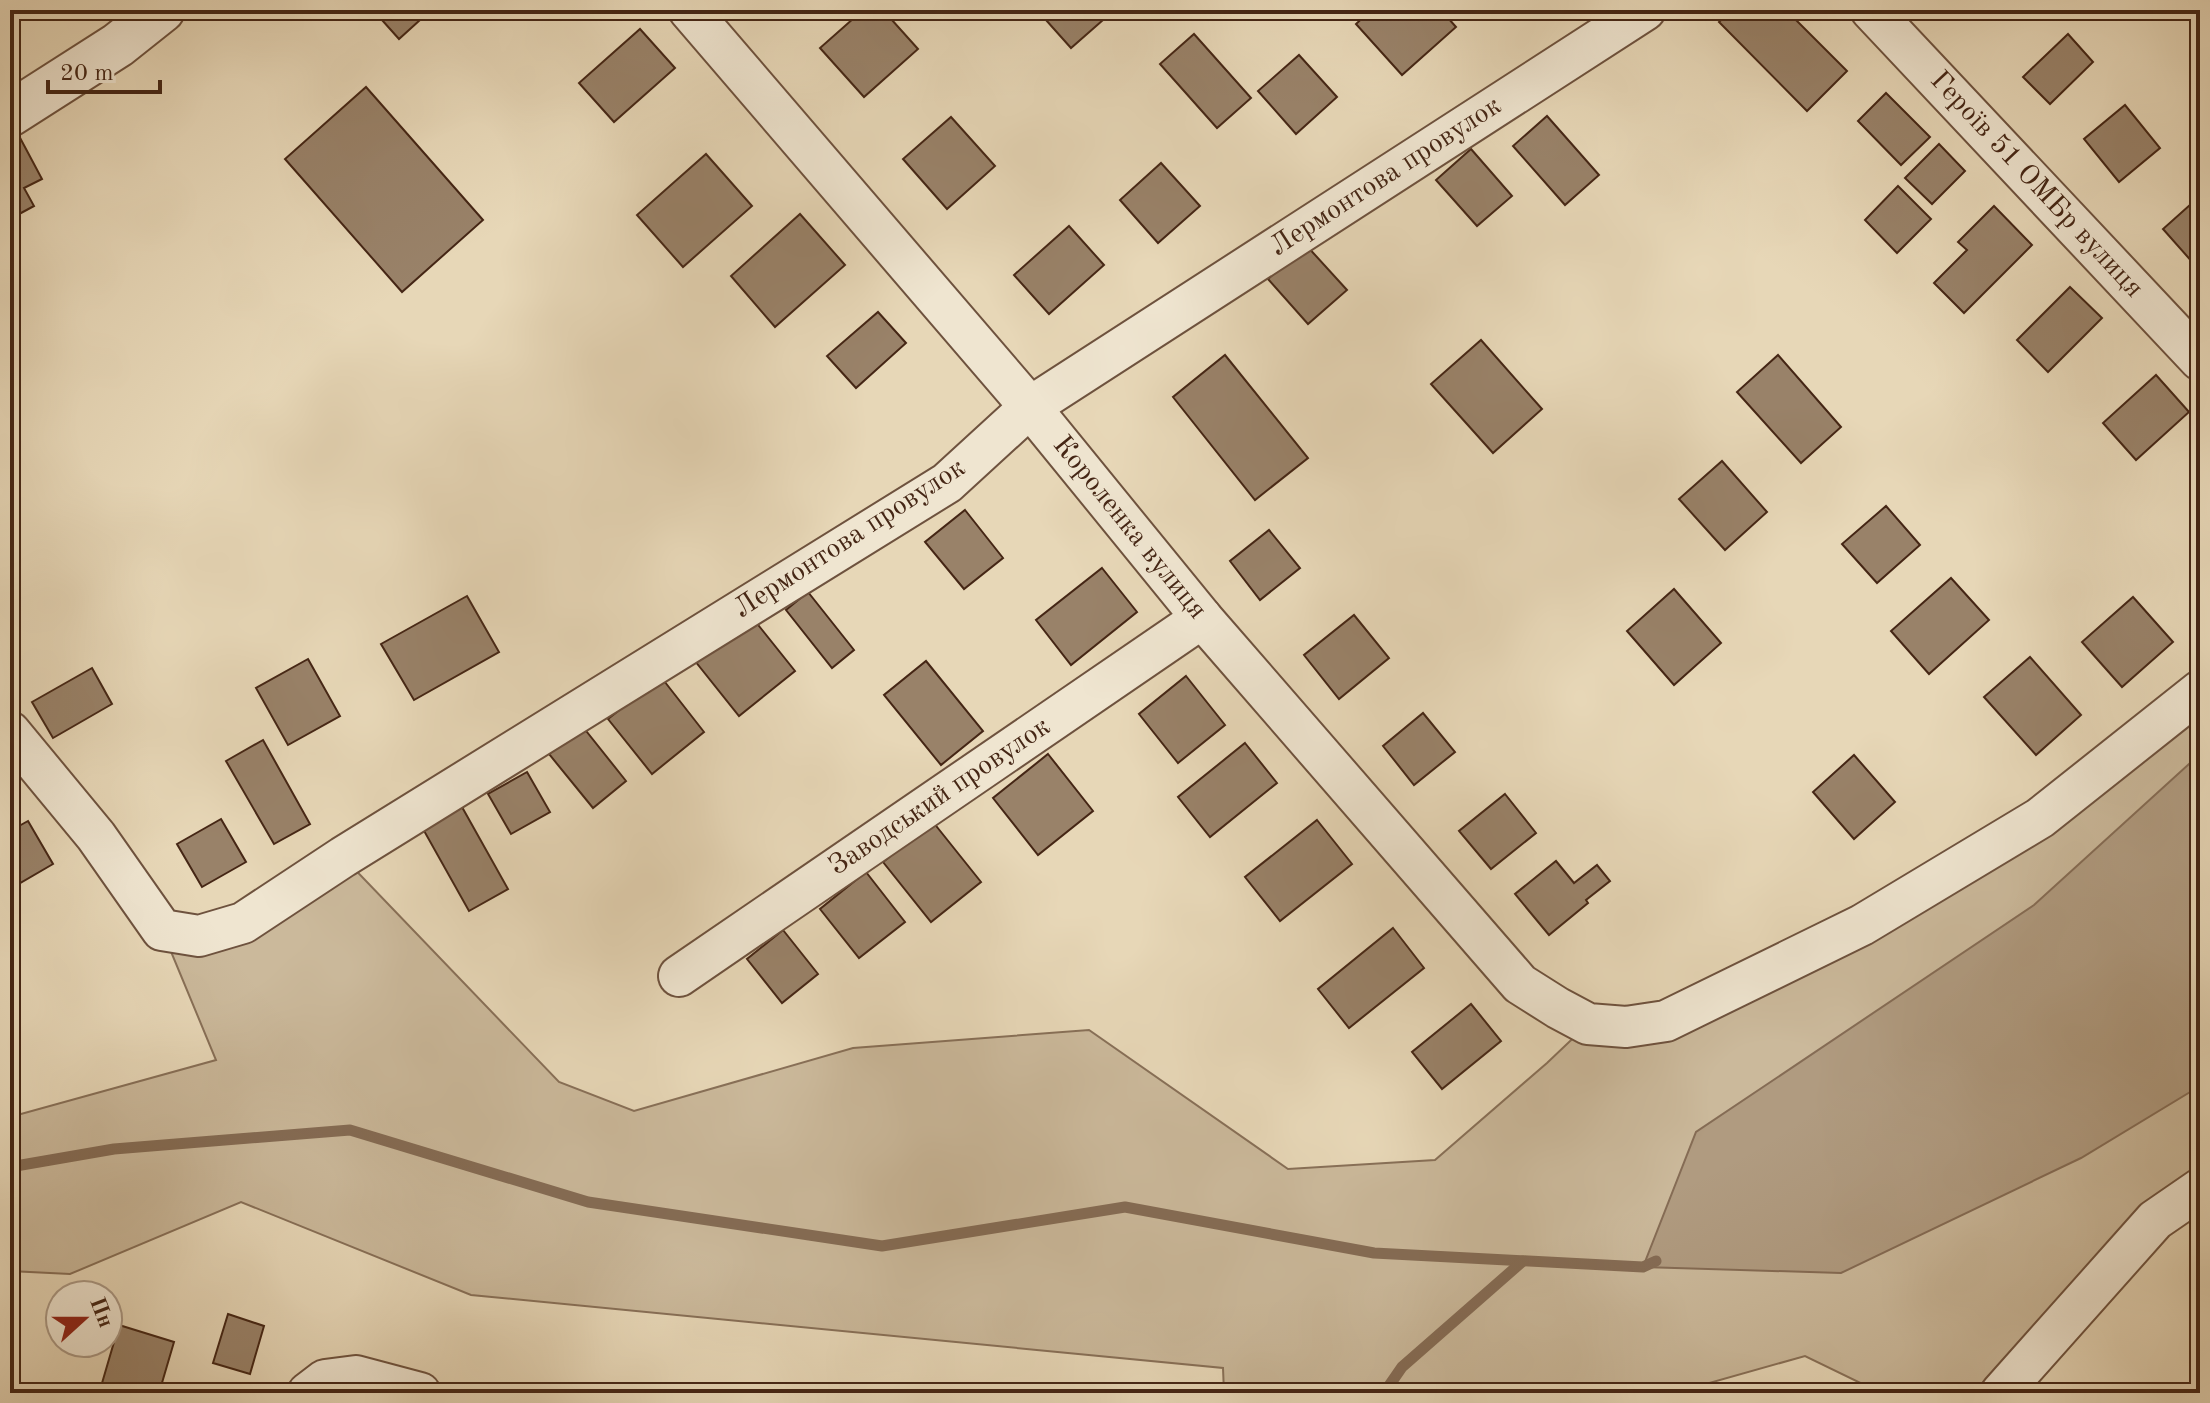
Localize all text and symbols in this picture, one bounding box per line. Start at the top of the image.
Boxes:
scale bar [48,44,160,94]
text: 20 m [60,62,114,86]
street label: Героїв 51 ОМБр вулиця [1924,66,2148,304]
street label: Лермонтова провулок [1265,92,1507,262]
street label: Короленка вулиця [1047,431,1211,625]
street label: Лермонтова провулок [729,454,971,624]
street label: Заводський провулок [824,713,1056,881]
north arrow [44,1279,124,1359]
text: Пн [85,1294,117,1331]

